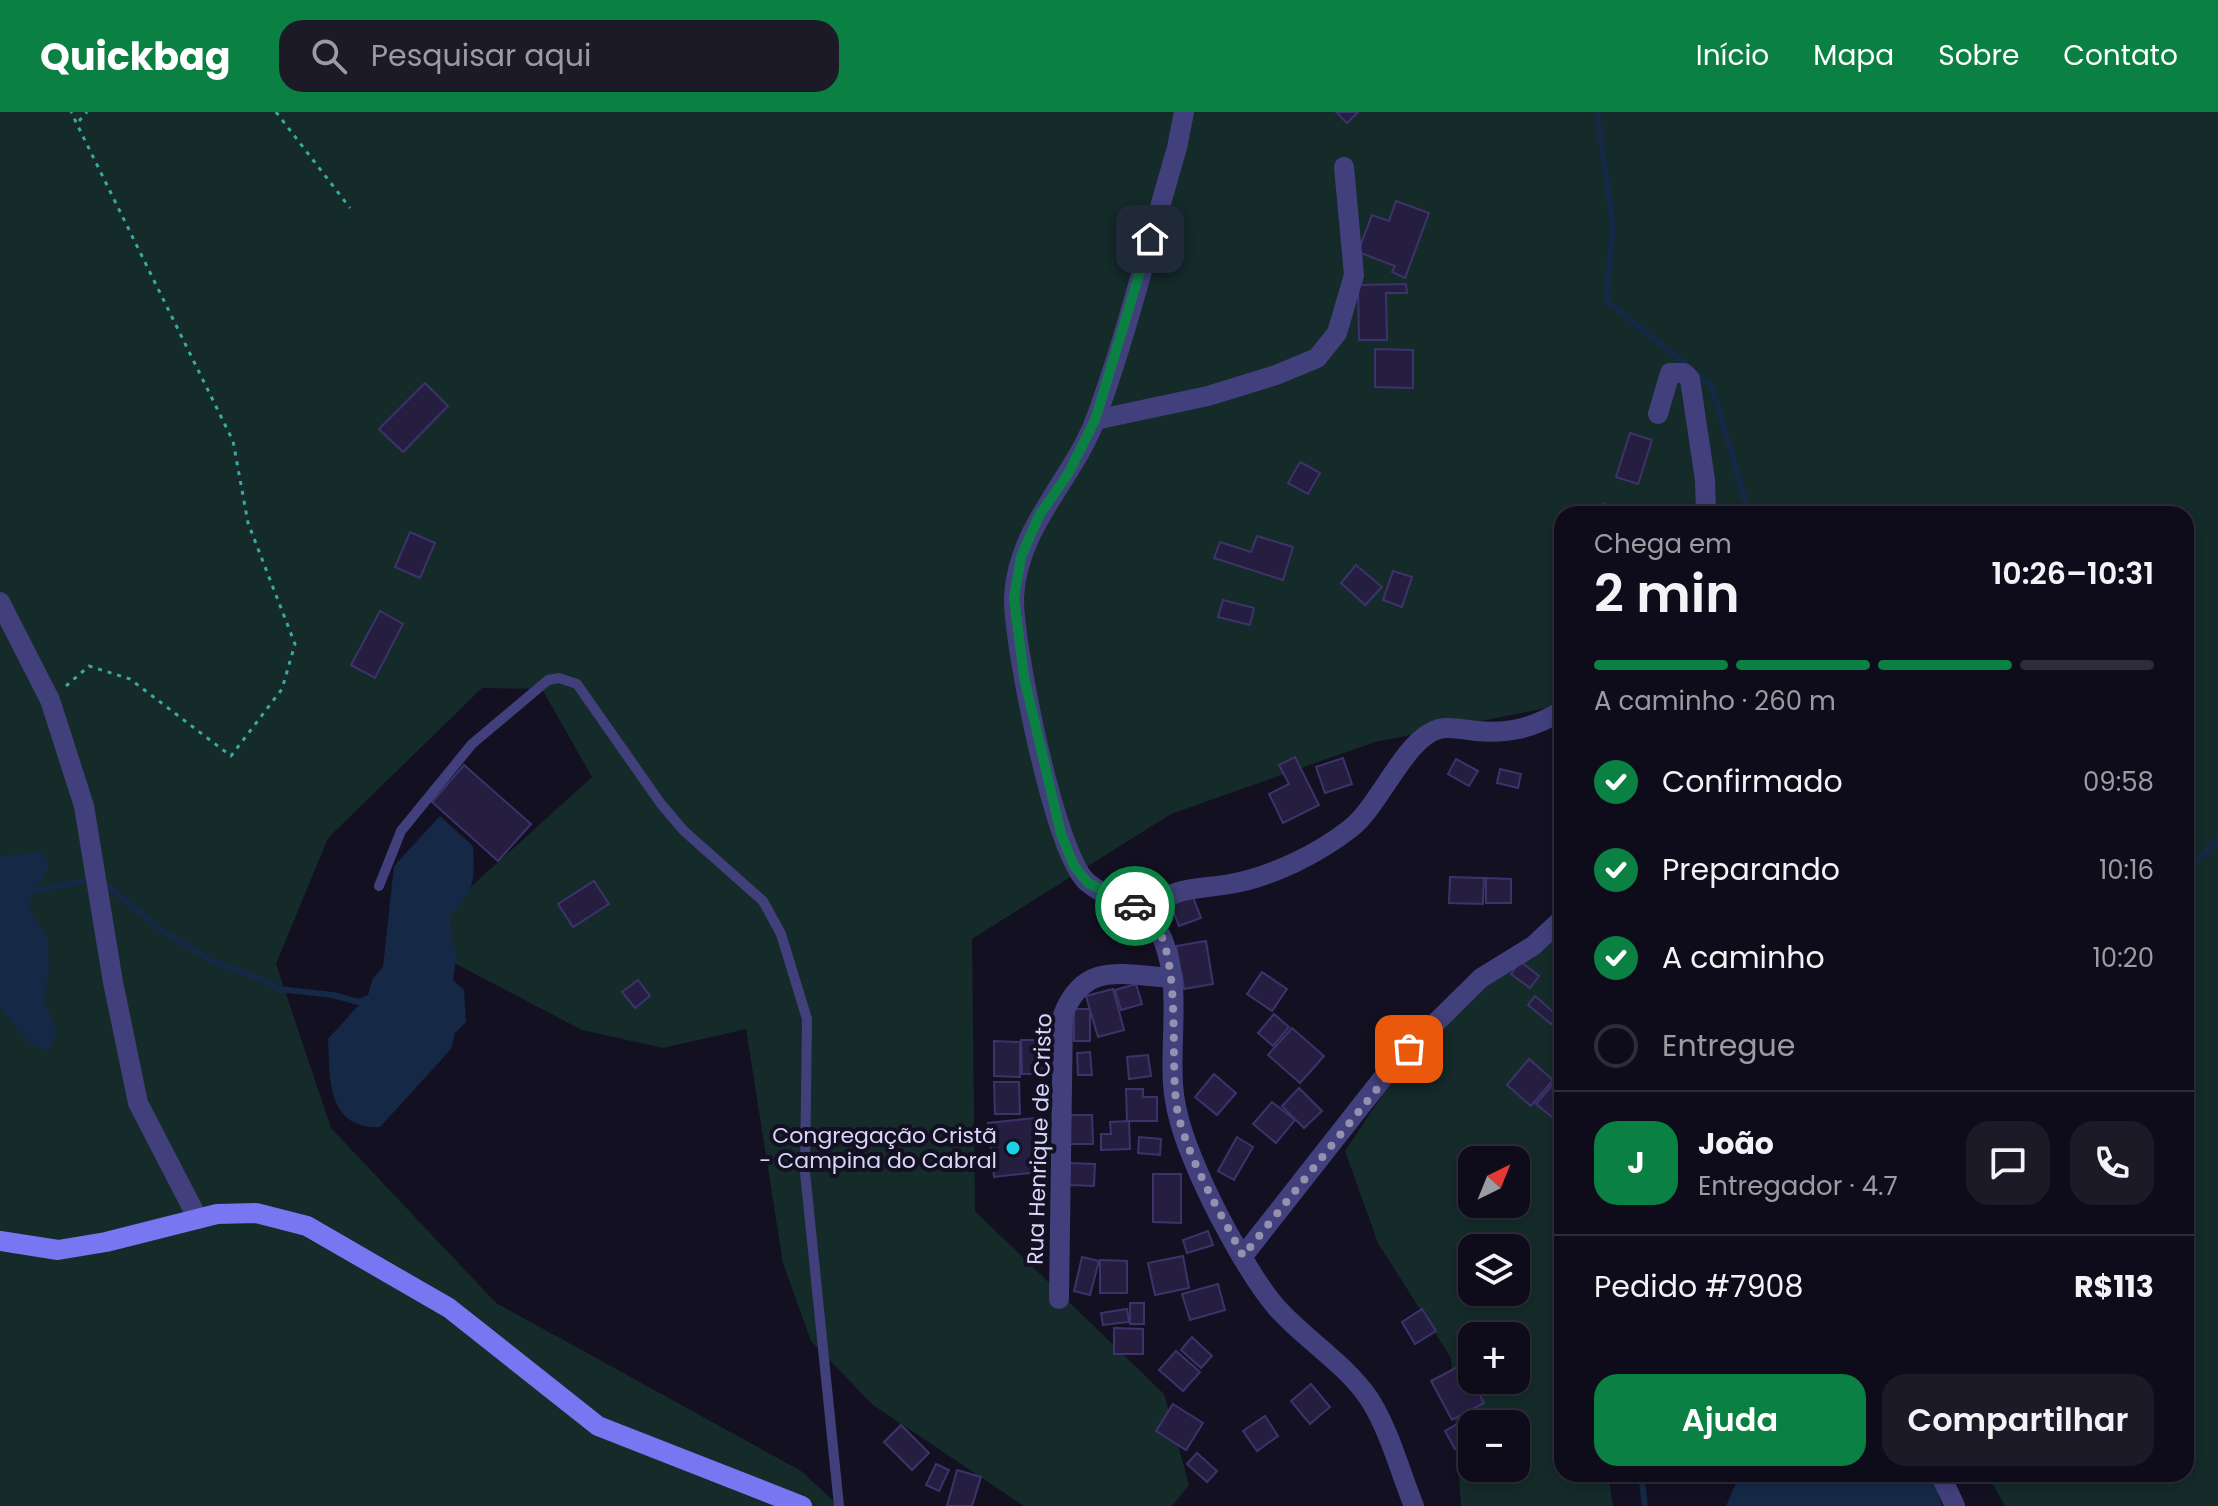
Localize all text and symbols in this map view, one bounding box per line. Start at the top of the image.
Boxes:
search box [279,20,839,92]
text: Quickbag [40,30,231,83]
icon: search [307,34,351,78]
text: Pesquisar aqui [371,34,591,77]
text: Início [1696,36,1769,75]
text: Mapa [1813,36,1894,75]
text: Sobre [1938,36,2019,75]
text: Contato [2063,36,2178,75]
pin [1116,205,1184,273]
icon: home [1128,217,1172,261]
text: Chega em [1594,526,1732,562]
text: 10:26–10:31 [1991,552,2154,595]
text: 2 min [1594,557,1740,630]
text: A caminho · 260 m [1594,683,1836,719]
icon: check [1594,760,1638,804]
text: Confirmado [1662,760,1843,803]
text: 09:58 [2083,764,2154,800]
icon: check [1594,848,1638,892]
text: Preparando [1662,848,1840,891]
text: 10:16 [2099,852,2154,888]
courier [1095,866,1175,946]
icon: car [1113,884,1157,928]
icon: check [1594,936,1638,980]
text: A caminho [1662,936,1825,979]
text: 10:20 [2093,940,2154,976]
street label: Rua Henrique de Cristo [1020,1013,1059,1265]
pin [1375,1015,1443,1083]
text: Entregue [1662,1024,1795,1067]
icon: bag [1387,1027,1431,1071]
place label: Congregação Cristã - Campina do Cabral [759,1120,997,1176]
button: chat [1966,1121,2050,1205]
button: phone [2070,1121,2154,1205]
text: João [1698,1122,1774,1165]
marker: Congregação Cristã - Campina do Cabral [1004,1139,1022,1157]
text: J [1627,1141,1645,1184]
north arrow [1458,1146,1530,1218]
map controls [1458,1146,1530,1482]
text: Entregador · 4.7 [1698,1168,1898,1204]
button: layers [1458,1234,1530,1306]
text: Pedido #7908 [1594,1265,1803,1308]
text: R$113 [2074,1265,2154,1308]
button: + [1458,1322,1530,1394]
button: Ajuda [1594,1374,1866,1466]
button: Compartilhar [1882,1374,2154,1466]
button: − [1458,1410,1530,1482]

